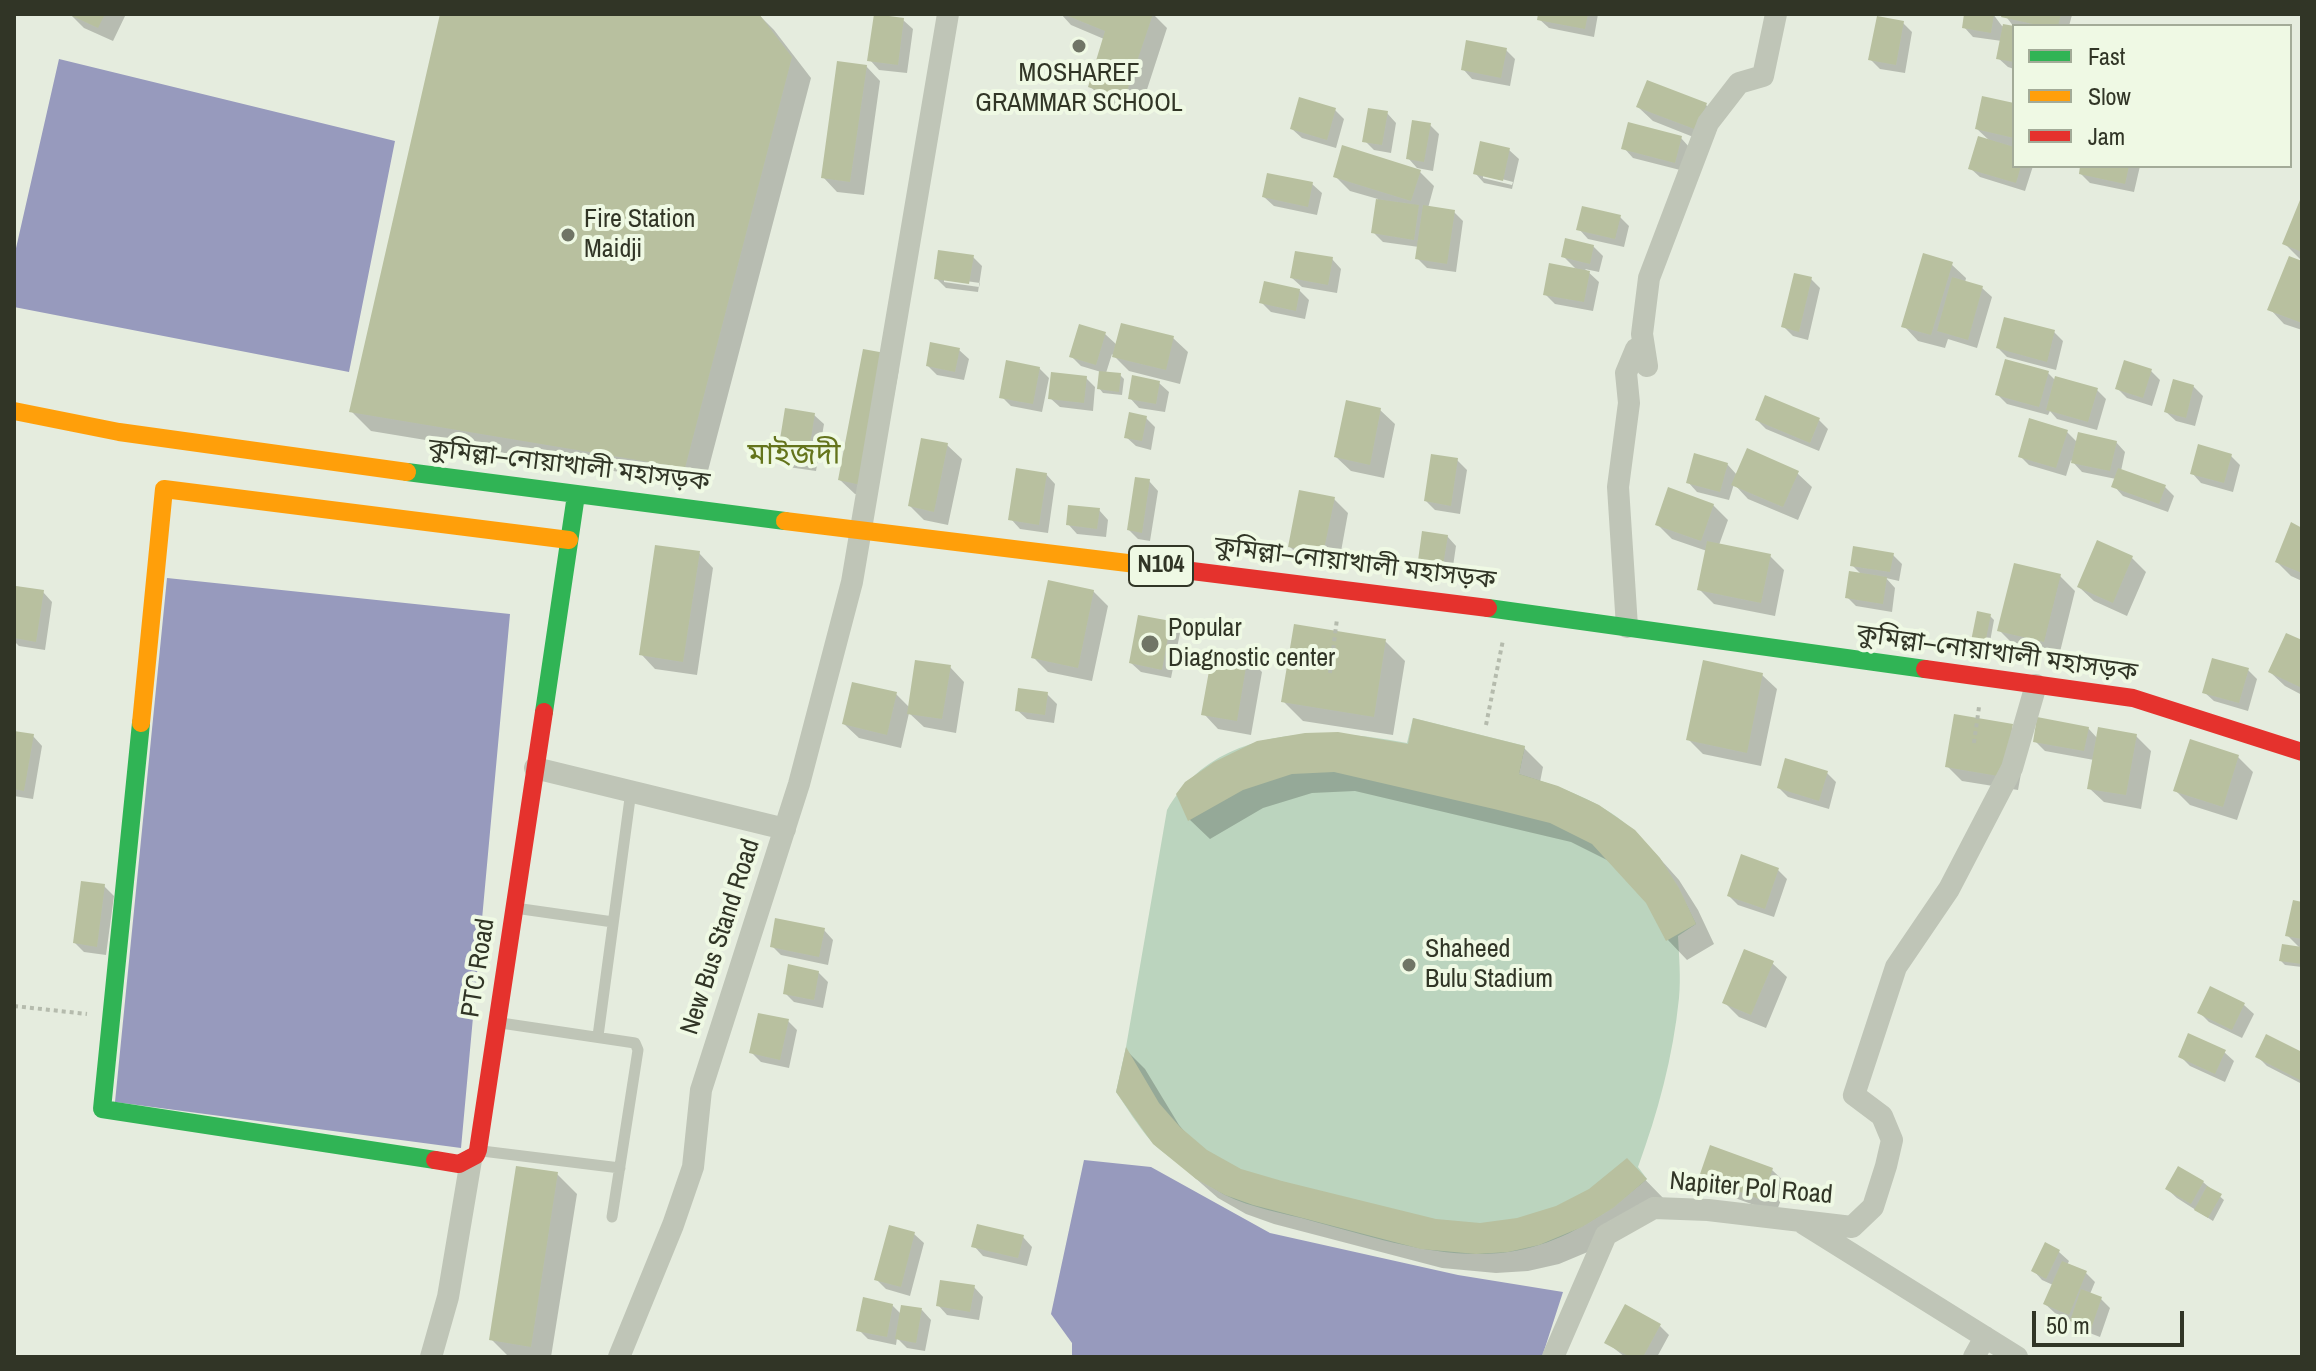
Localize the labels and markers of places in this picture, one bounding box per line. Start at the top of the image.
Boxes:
marker: MOSHAREF GRAMMAR SCHOOL [1070,37,1088,55]
place label: MOSHAREF GRAMMAR SCHOOL [975,58,1183,120]
place label: Fire Station Maidji [584,204,695,266]
marker: Fire Station Maidji [559,226,577,244]
place label: Popular Diagnostic center [1168,613,1335,674]
marker: Popular Diagnostic center [1139,633,1161,655]
place label: Shaheed Bulu Stadium [1425,934,1553,996]
marker: Shaheed Bulu Stadium [1400,956,1418,974]

